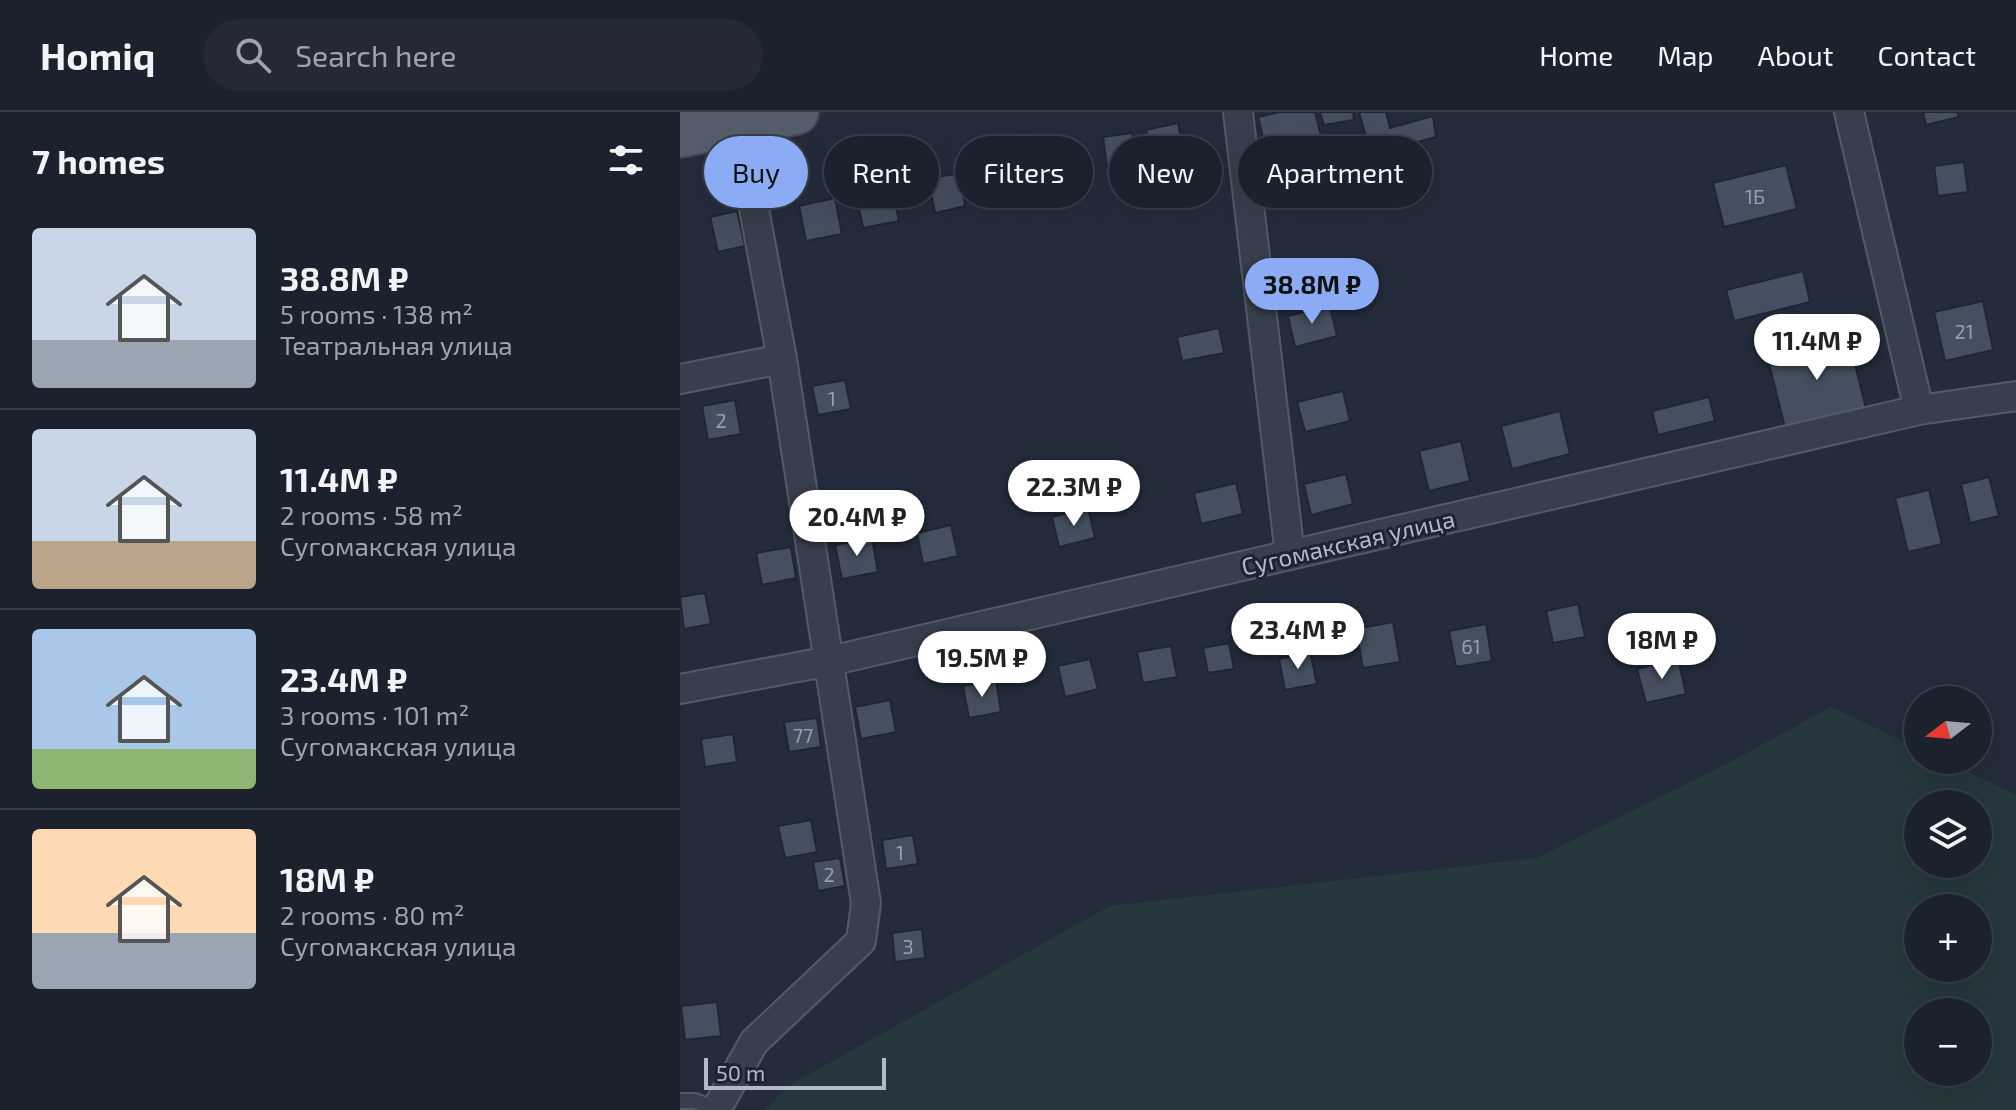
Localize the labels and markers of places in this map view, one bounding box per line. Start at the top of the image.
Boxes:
pin: 38.8M ₽ [1238,258,1386,326]
pin: 11.4M ₽ [1743,314,1891,382]
pin: 22.3M ₽ [1000,460,1148,528]
pin: 20.4M ₽ [783,490,931,558]
pin: 23.4M ₽ [1224,603,1372,671]
pin: 18M ₽ [1606,613,1718,681]
pin: 19.5M ₽ [908,631,1056,699]

